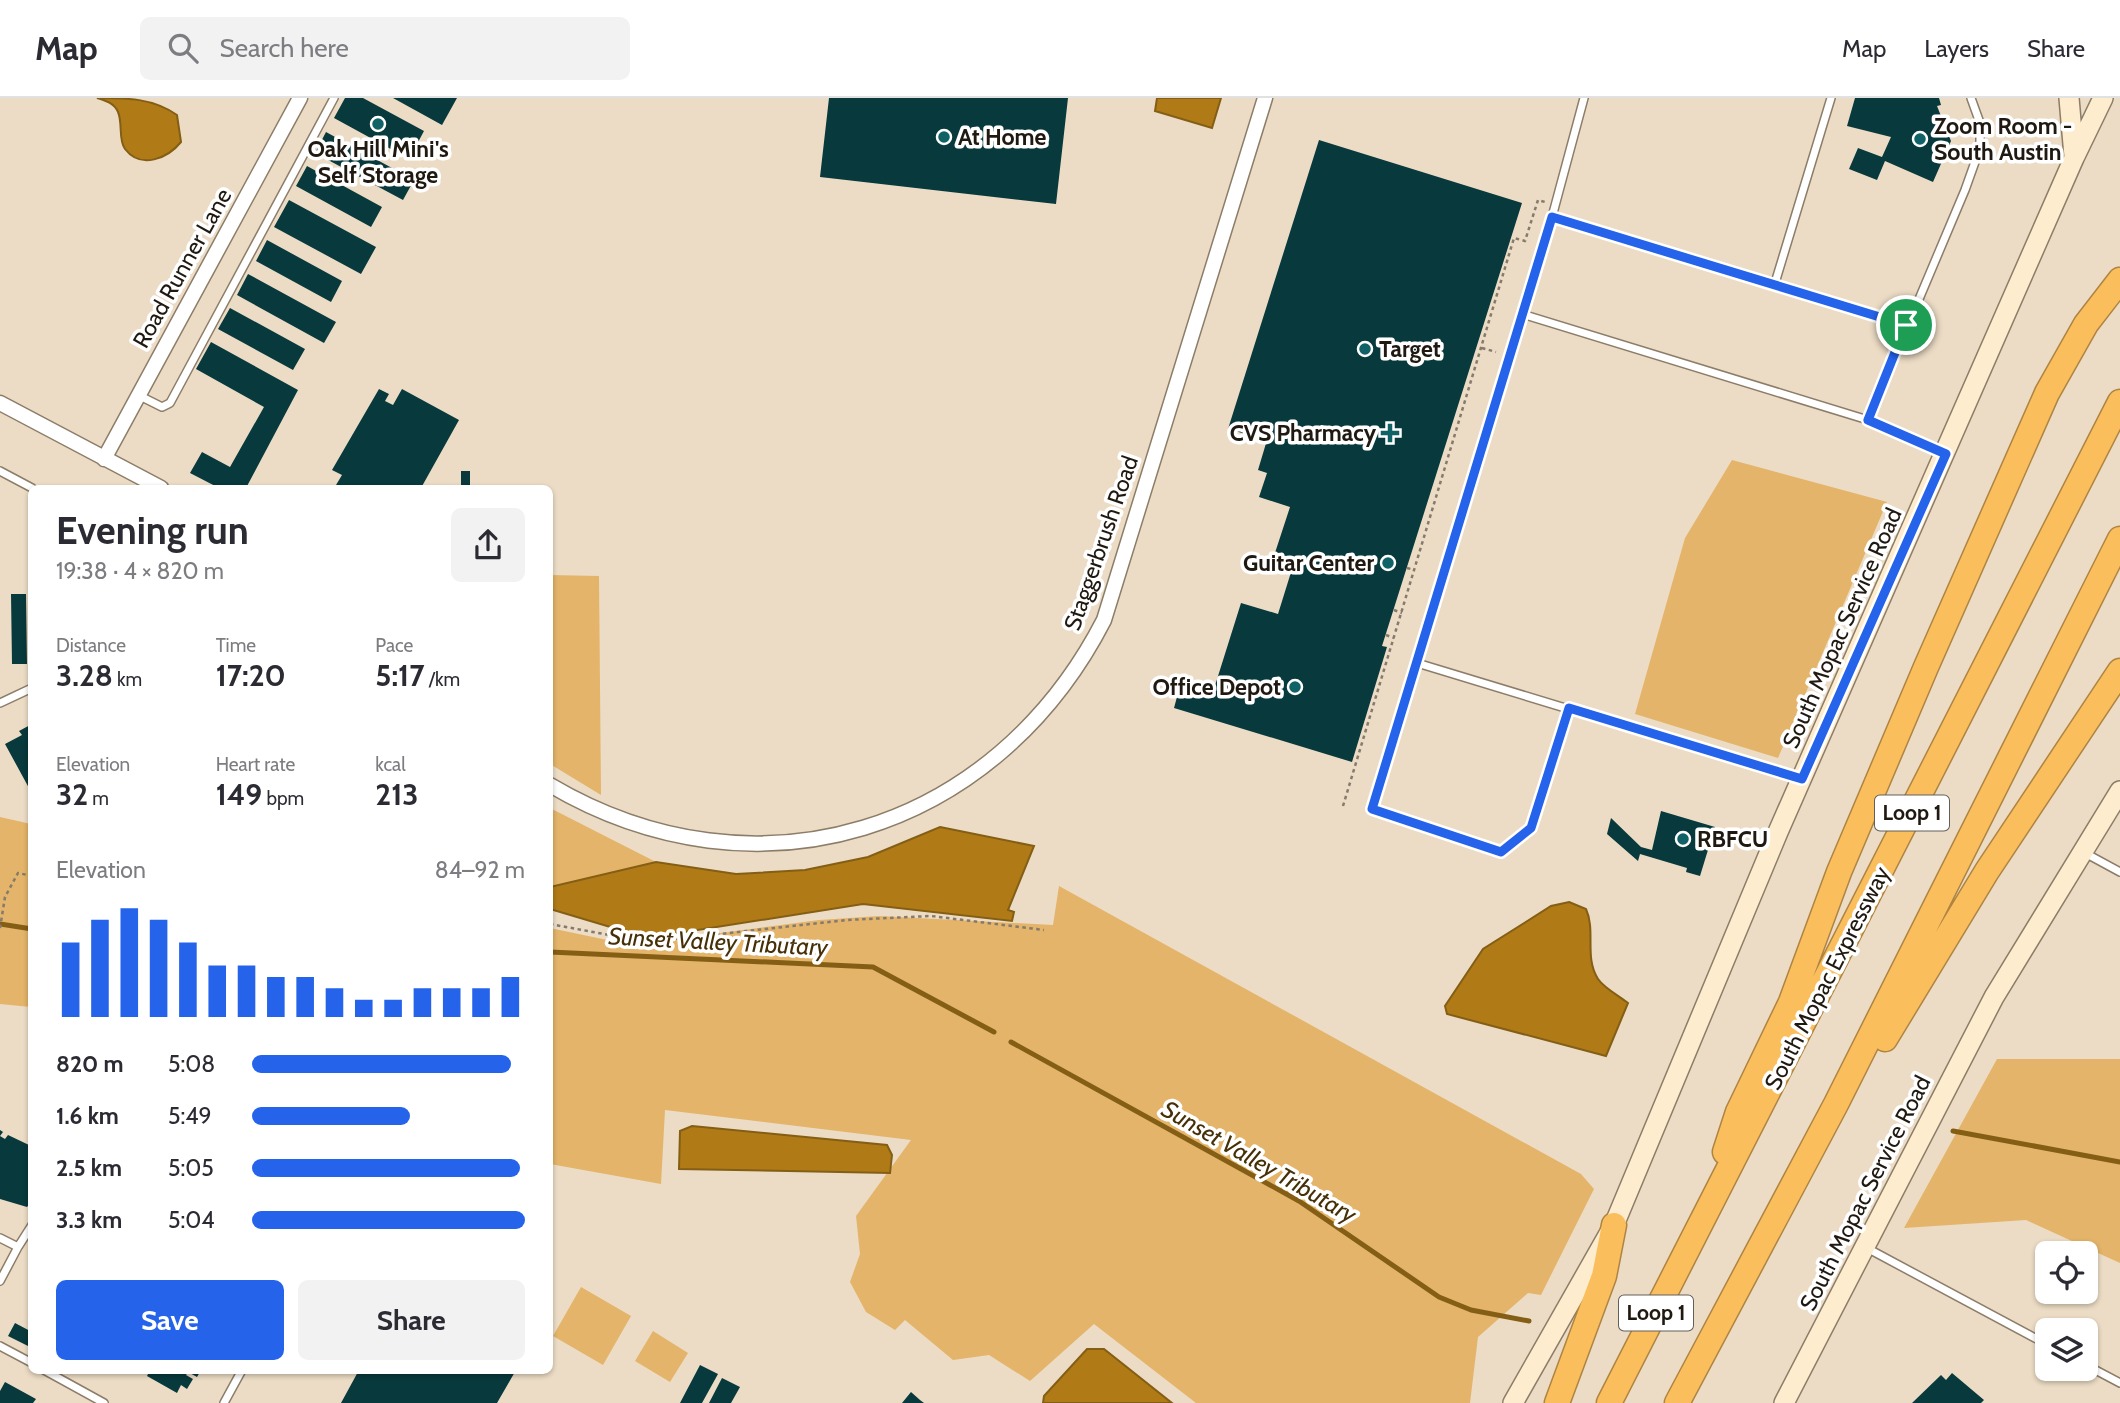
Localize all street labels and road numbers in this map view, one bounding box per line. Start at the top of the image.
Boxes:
street label: Road Runner Lane [127,183,237,353]
street label: Staggerbrush Road [1058,452,1144,634]
street label: South Mopac Service Road [1776,504,1908,752]
road number: Loop 1 [1875,796,1949,830]
street label: South Mopac Expressway [1758,861,1896,1094]
street label: South Mopac Service Road [1794,1071,1936,1315]
road number: Loop 1 [1619,1296,1693,1330]

